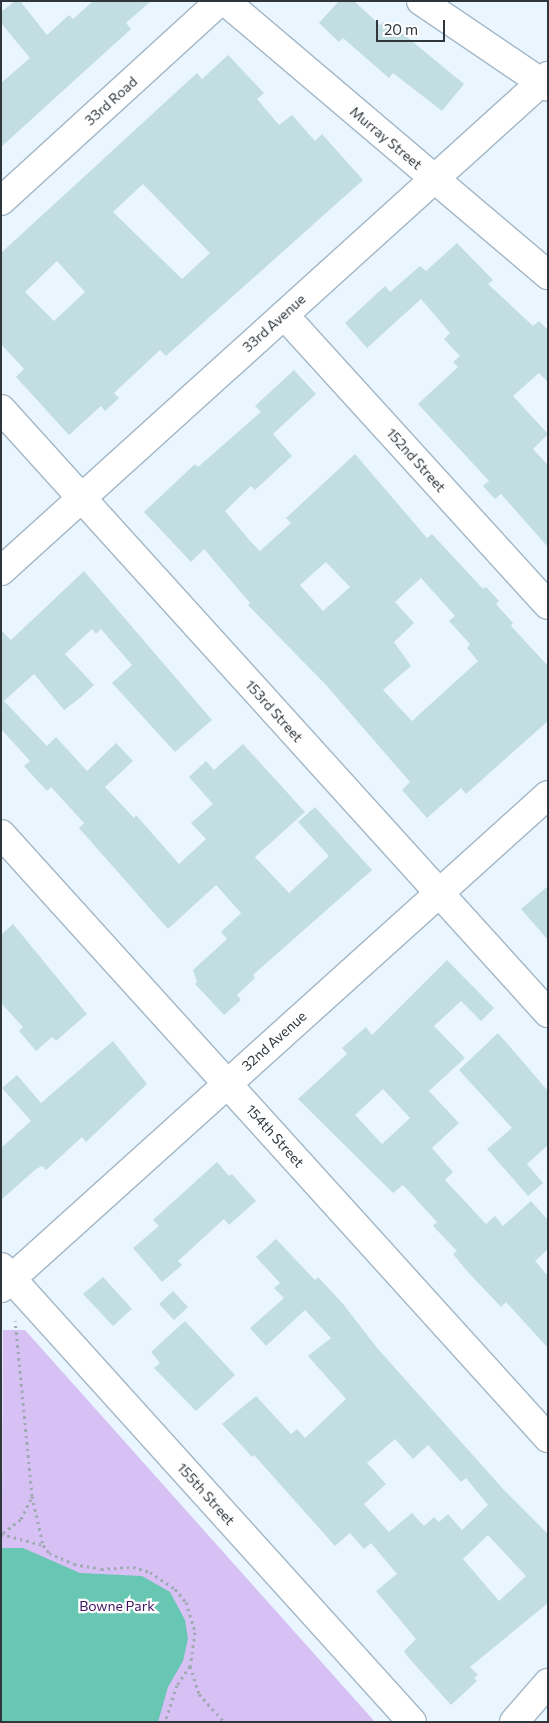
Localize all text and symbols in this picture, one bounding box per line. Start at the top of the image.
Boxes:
scale bar [379,10,448,42]
text: 20 m [384,20,418,38]
street label: 33rd Road [81,73,141,129]
street label: Murray Street [347,103,425,173]
street label: 33rd Avenue [239,290,309,356]
street label: 152nd Street [383,425,449,495]
street label: 153rd Street [242,677,306,745]
street label: 32nd Avenue [238,1008,310,1074]
street label: 154th Street [243,1101,307,1171]
street label: 155th Street [174,1459,238,1529]
park label: Bowne Park [79,1598,155,1614]

